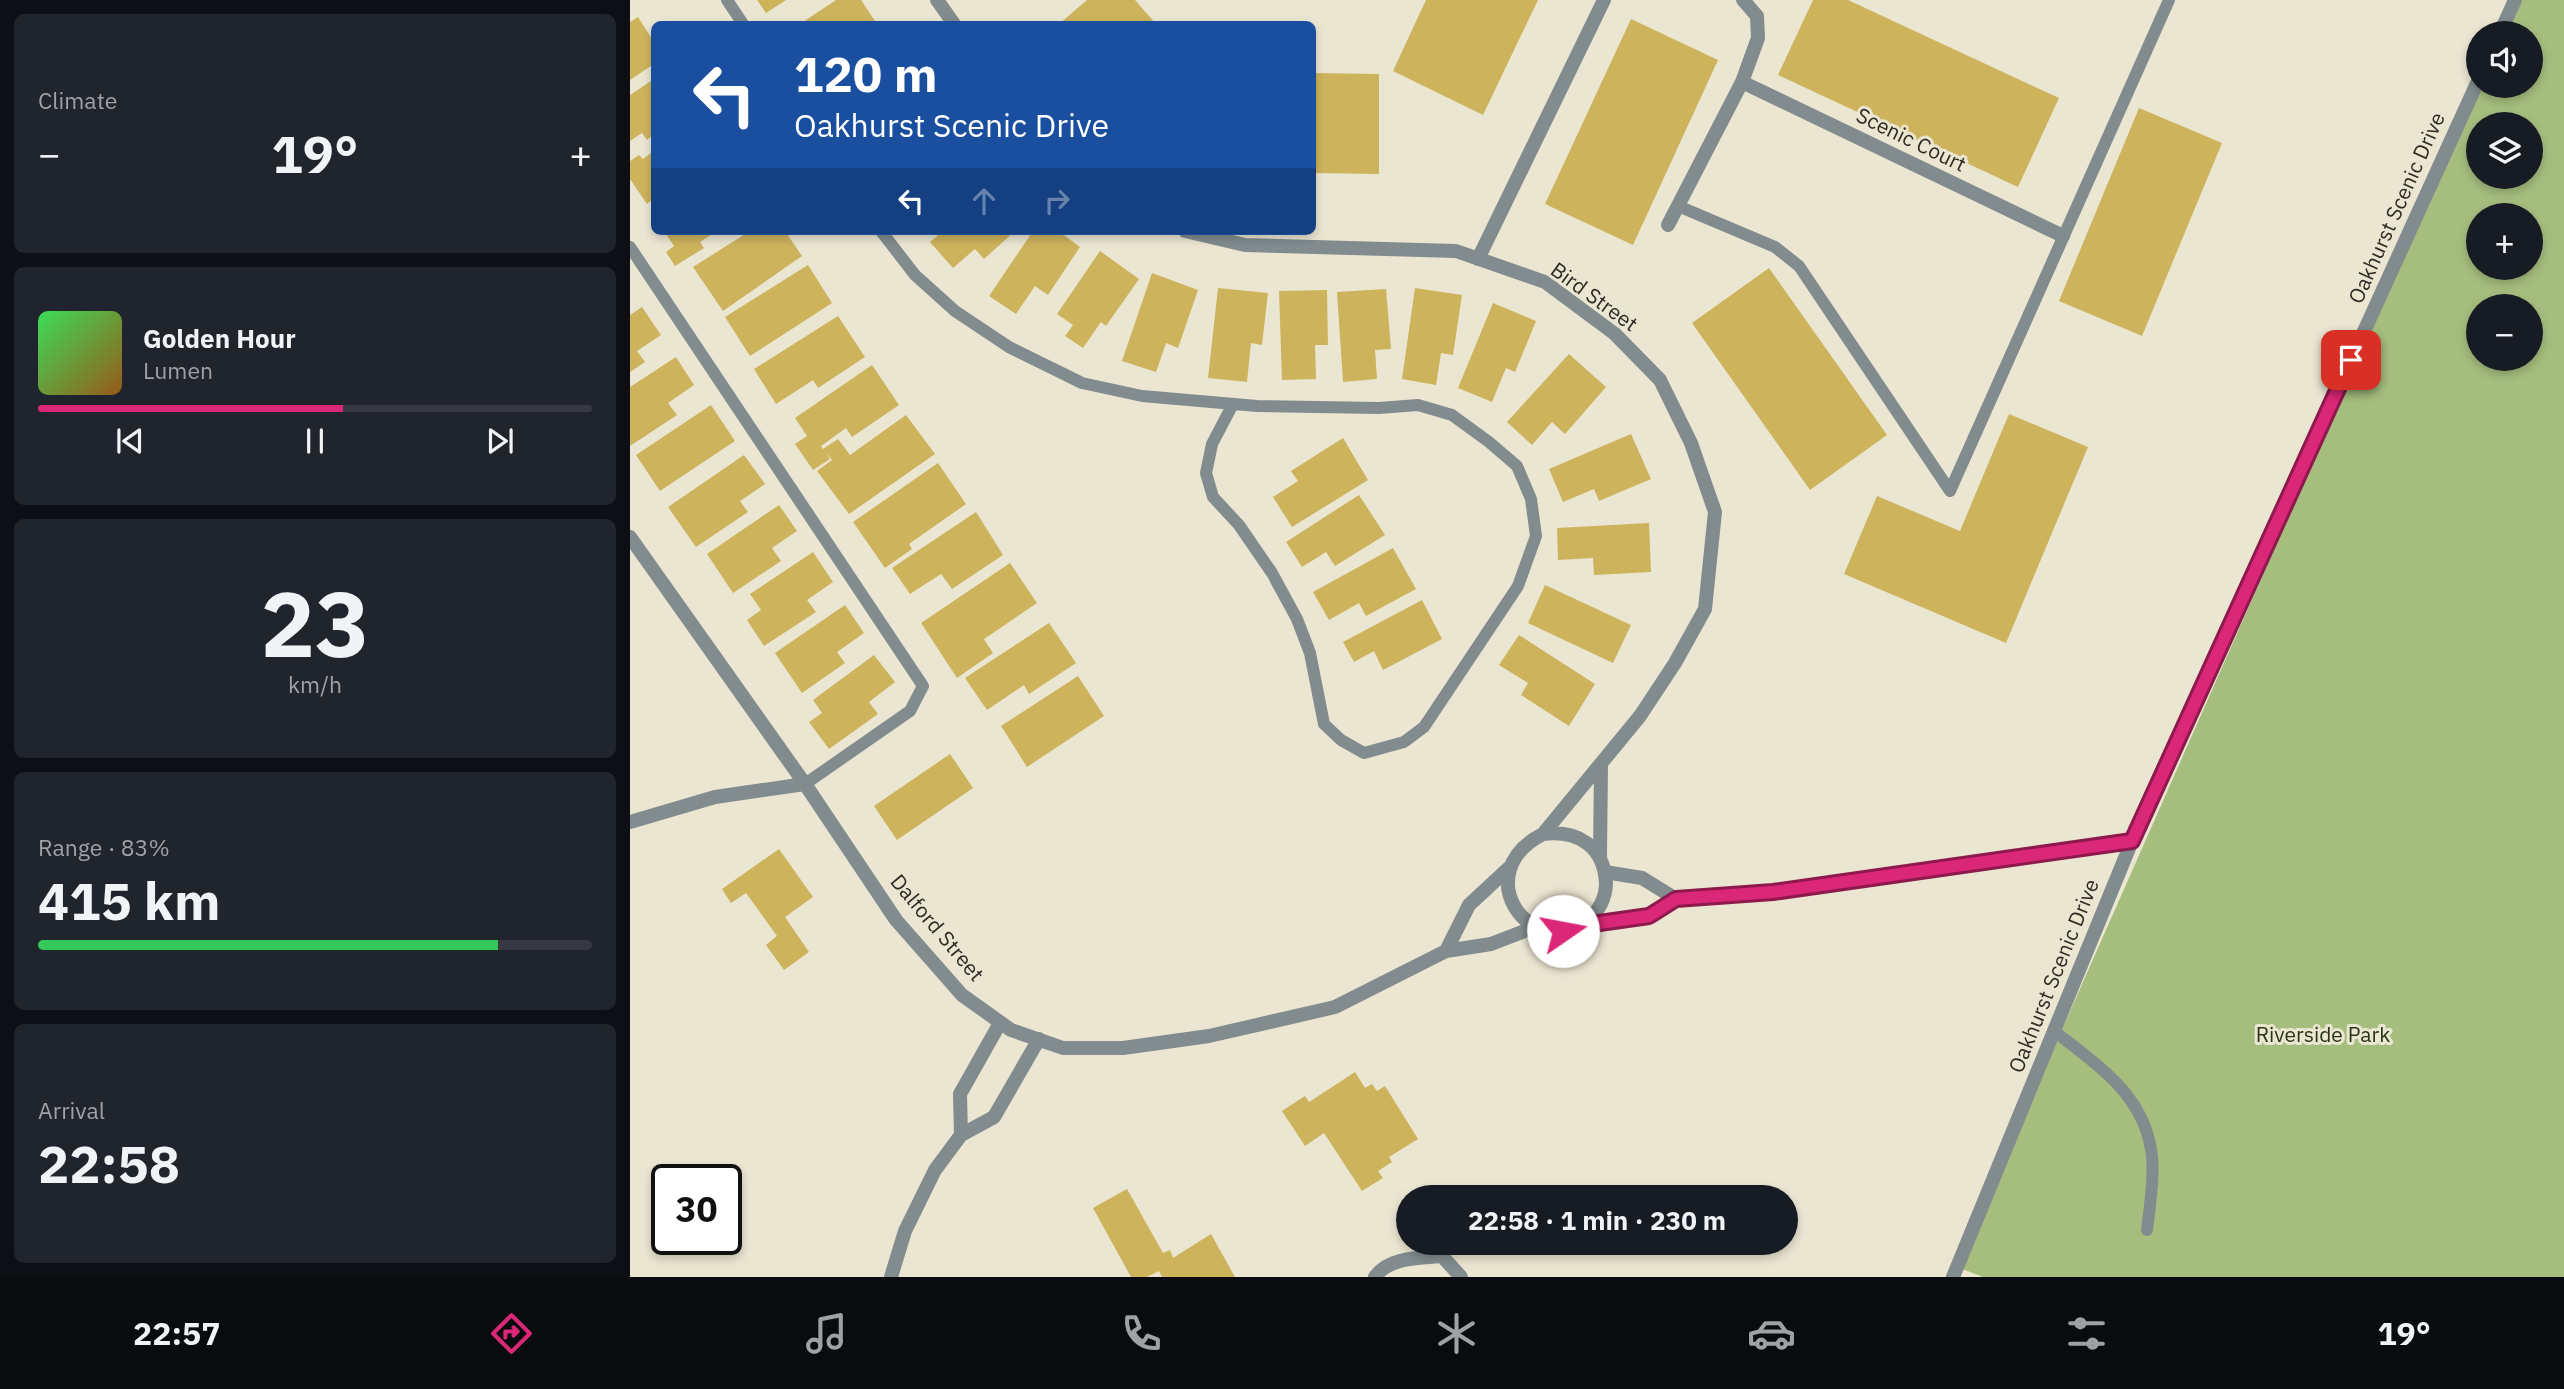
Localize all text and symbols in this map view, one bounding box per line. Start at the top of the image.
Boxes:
map controls [2466,21,2543,371]
button: sound [2466,21,2543,98]
text: 120 m [794,42,938,105]
icon: left [679,49,770,140]
text: Climate [38,85,117,115]
street label: Scenic Court [1852,100,1971,178]
text: Oakhurst Scenic Drive [794,104,1109,146]
street label: Oakhurst Scenic Drive [2341,107,2451,308]
button: layers [2466,112,2543,189]
text: 19° [272,120,358,187]
text: − [38,129,61,178]
text: + [569,129,592,178]
icon: left [892,182,930,220]
icon: ahead [965,182,1003,220]
icon: right [1038,182,1076,220]
button: + [2466,203,2543,280]
street label: Bird Street [1545,255,1644,337]
button: − [2466,294,2543,371]
text: Golden Hour [143,321,296,355]
pin [2321,330,2381,390]
icon: arrive [2332,341,2370,379]
text: Lumen [143,355,213,385]
icon: previous [111,422,149,460]
icon: pause [296,422,334,460]
icon: next [481,422,519,460]
text: 23 [260,564,370,682]
text: km/h [288,669,342,699]
text: Range · 83% [38,832,170,862]
text: 415 km [38,867,220,934]
street label: Dalford Street [885,868,991,987]
street label: Oakhurst Scenic Drive [2001,875,2105,1077]
position arrow [1526,894,1600,968]
park label: Riverside Park [2256,1020,2390,1048]
text: Arrival [38,1095,105,1125]
text: 22:58 [38,1130,180,1197]
speed limit sign: 30 [651,1164,742,1255]
text: 22:58 · 1 min · 230 m [1468,1203,1726,1237]
icon: directions [487,1309,536,1358]
icon: music [802,1309,851,1358]
icon: phone [1117,1309,1166,1358]
icon: climate [1432,1309,1481,1358]
icon: car [1747,1309,1796,1358]
icon: filters [2062,1309,2111,1358]
text: 22:57 [133,1312,220,1354]
text: 19° [2377,1312,2431,1354]

